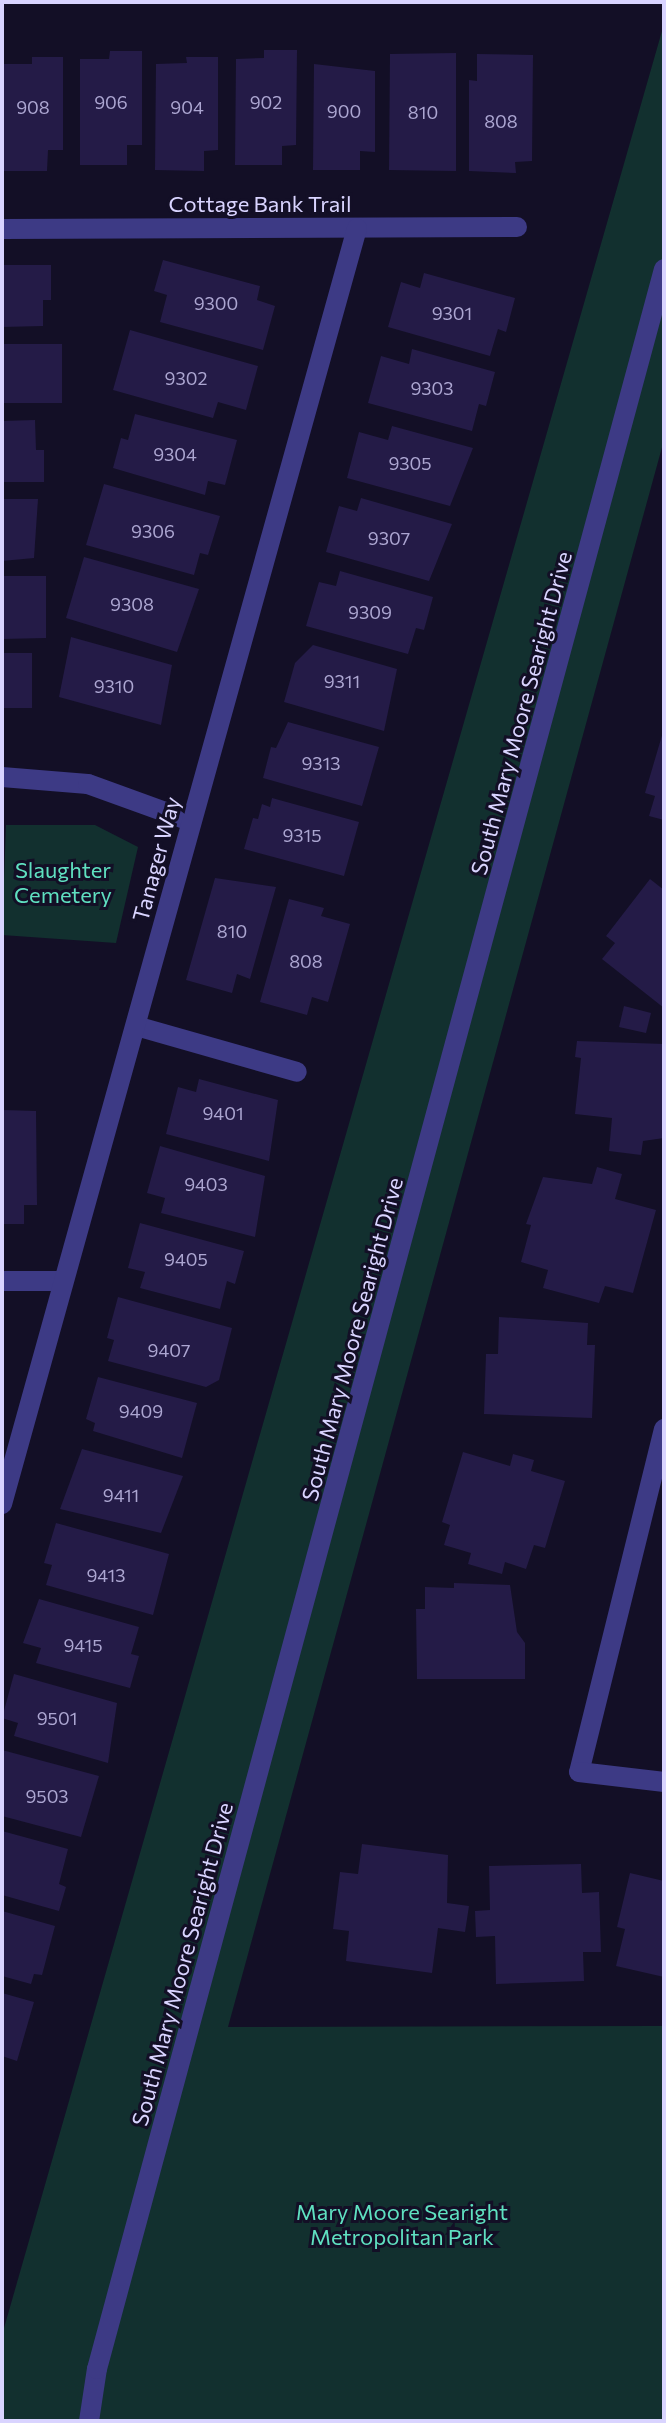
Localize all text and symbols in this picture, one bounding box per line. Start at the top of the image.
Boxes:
house number: 906 [94,91,128,113]
house number: 902 [250,91,282,113]
house number: 908 [16,96,50,118]
house number: 904 [170,96,204,118]
house number: 900 [327,100,361,122]
house number: 810 [408,101,438,123]
house number: 808 [484,110,518,132]
street label: Cottage Bank Trail [168,191,352,217]
house number: 9300 [194,292,238,314]
house number: 9301 [432,302,472,324]
house number: 9302 [165,367,207,389]
house number: 9303 [410,377,454,399]
house number: 9304 [153,443,197,465]
house number: 9305 [388,452,432,474]
house number: 9306 [131,520,175,542]
house number: 9307 [368,527,410,549]
street label: South Mary Moore Searight Drive [465,548,577,878]
house number: 9308 [110,593,154,615]
house number: 9309 [348,601,392,623]
house number: 9311 [324,670,360,692]
house number: 9310 [94,675,134,697]
house number: 9313 [301,752,341,774]
street label: Tanager Way [127,794,185,924]
house number: 9315 [282,824,322,846]
park label: Slaughter Cemetery [14,856,112,908]
house number: 810 [217,920,247,942]
house number: 808 [289,950,323,972]
house number: 9401 [202,1102,244,1124]
house number: 9403 [184,1173,228,1195]
street label: South Mary Moore Searight Drive [296,1174,408,1504]
house number: 9405 [164,1248,208,1270]
house number: 9407 [148,1339,190,1361]
house number: 9409 [119,1400,163,1422]
house number: 9411 [103,1484,139,1506]
house number: 9413 [86,1564,126,1586]
house number: 9415 [63,1634,103,1656]
house number: 9501 [37,1707,77,1729]
house number: 9503 [25,1785,69,1807]
street label: South Mary Moore Searight Drive [126,1799,238,2129]
park label: Mary Moore Searight Metropolitan Park [296,2198,508,2250]

